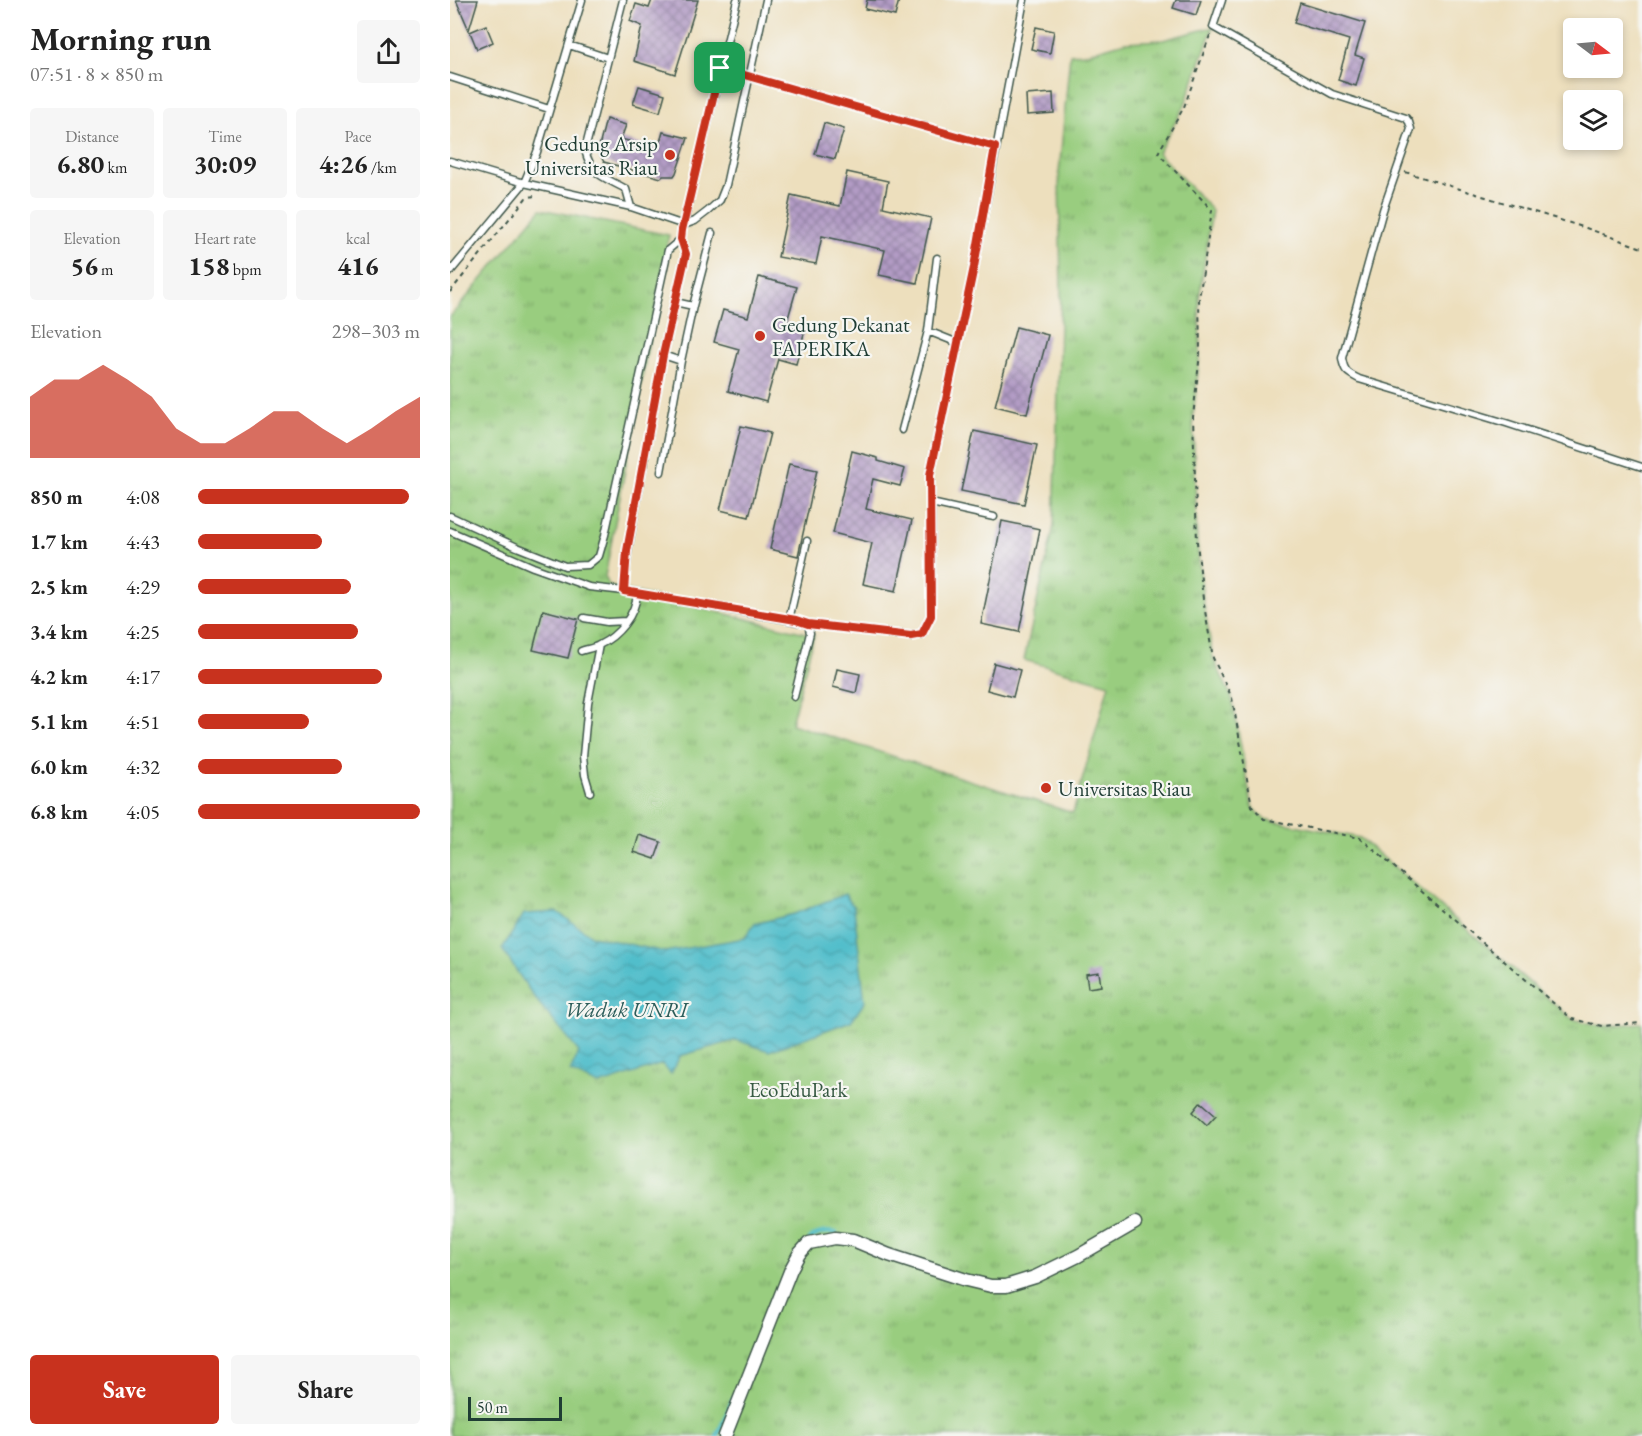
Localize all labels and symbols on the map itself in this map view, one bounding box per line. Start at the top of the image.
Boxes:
north arrow [1563,18,1623,78]
pin [694,42,745,93]
place label: Gedung Arsip Universitas Riau [525,130,658,181]
marker: Gedung Arsip Universitas Riau [663,148,677,162]
place label: Gedung Dekanat FAPERIKA [772,311,910,362]
marker: Gedung Dekanat FAPERIKA [753,329,767,343]
place label: Universitas Riau [1058,775,1191,802]
marker: Universitas Riau [1039,781,1053,795]
water label: Waduk UNRI [564,995,690,1024]
park label: EcoEduPark [749,1076,848,1103]
scale bar [468,1394,562,1422]

